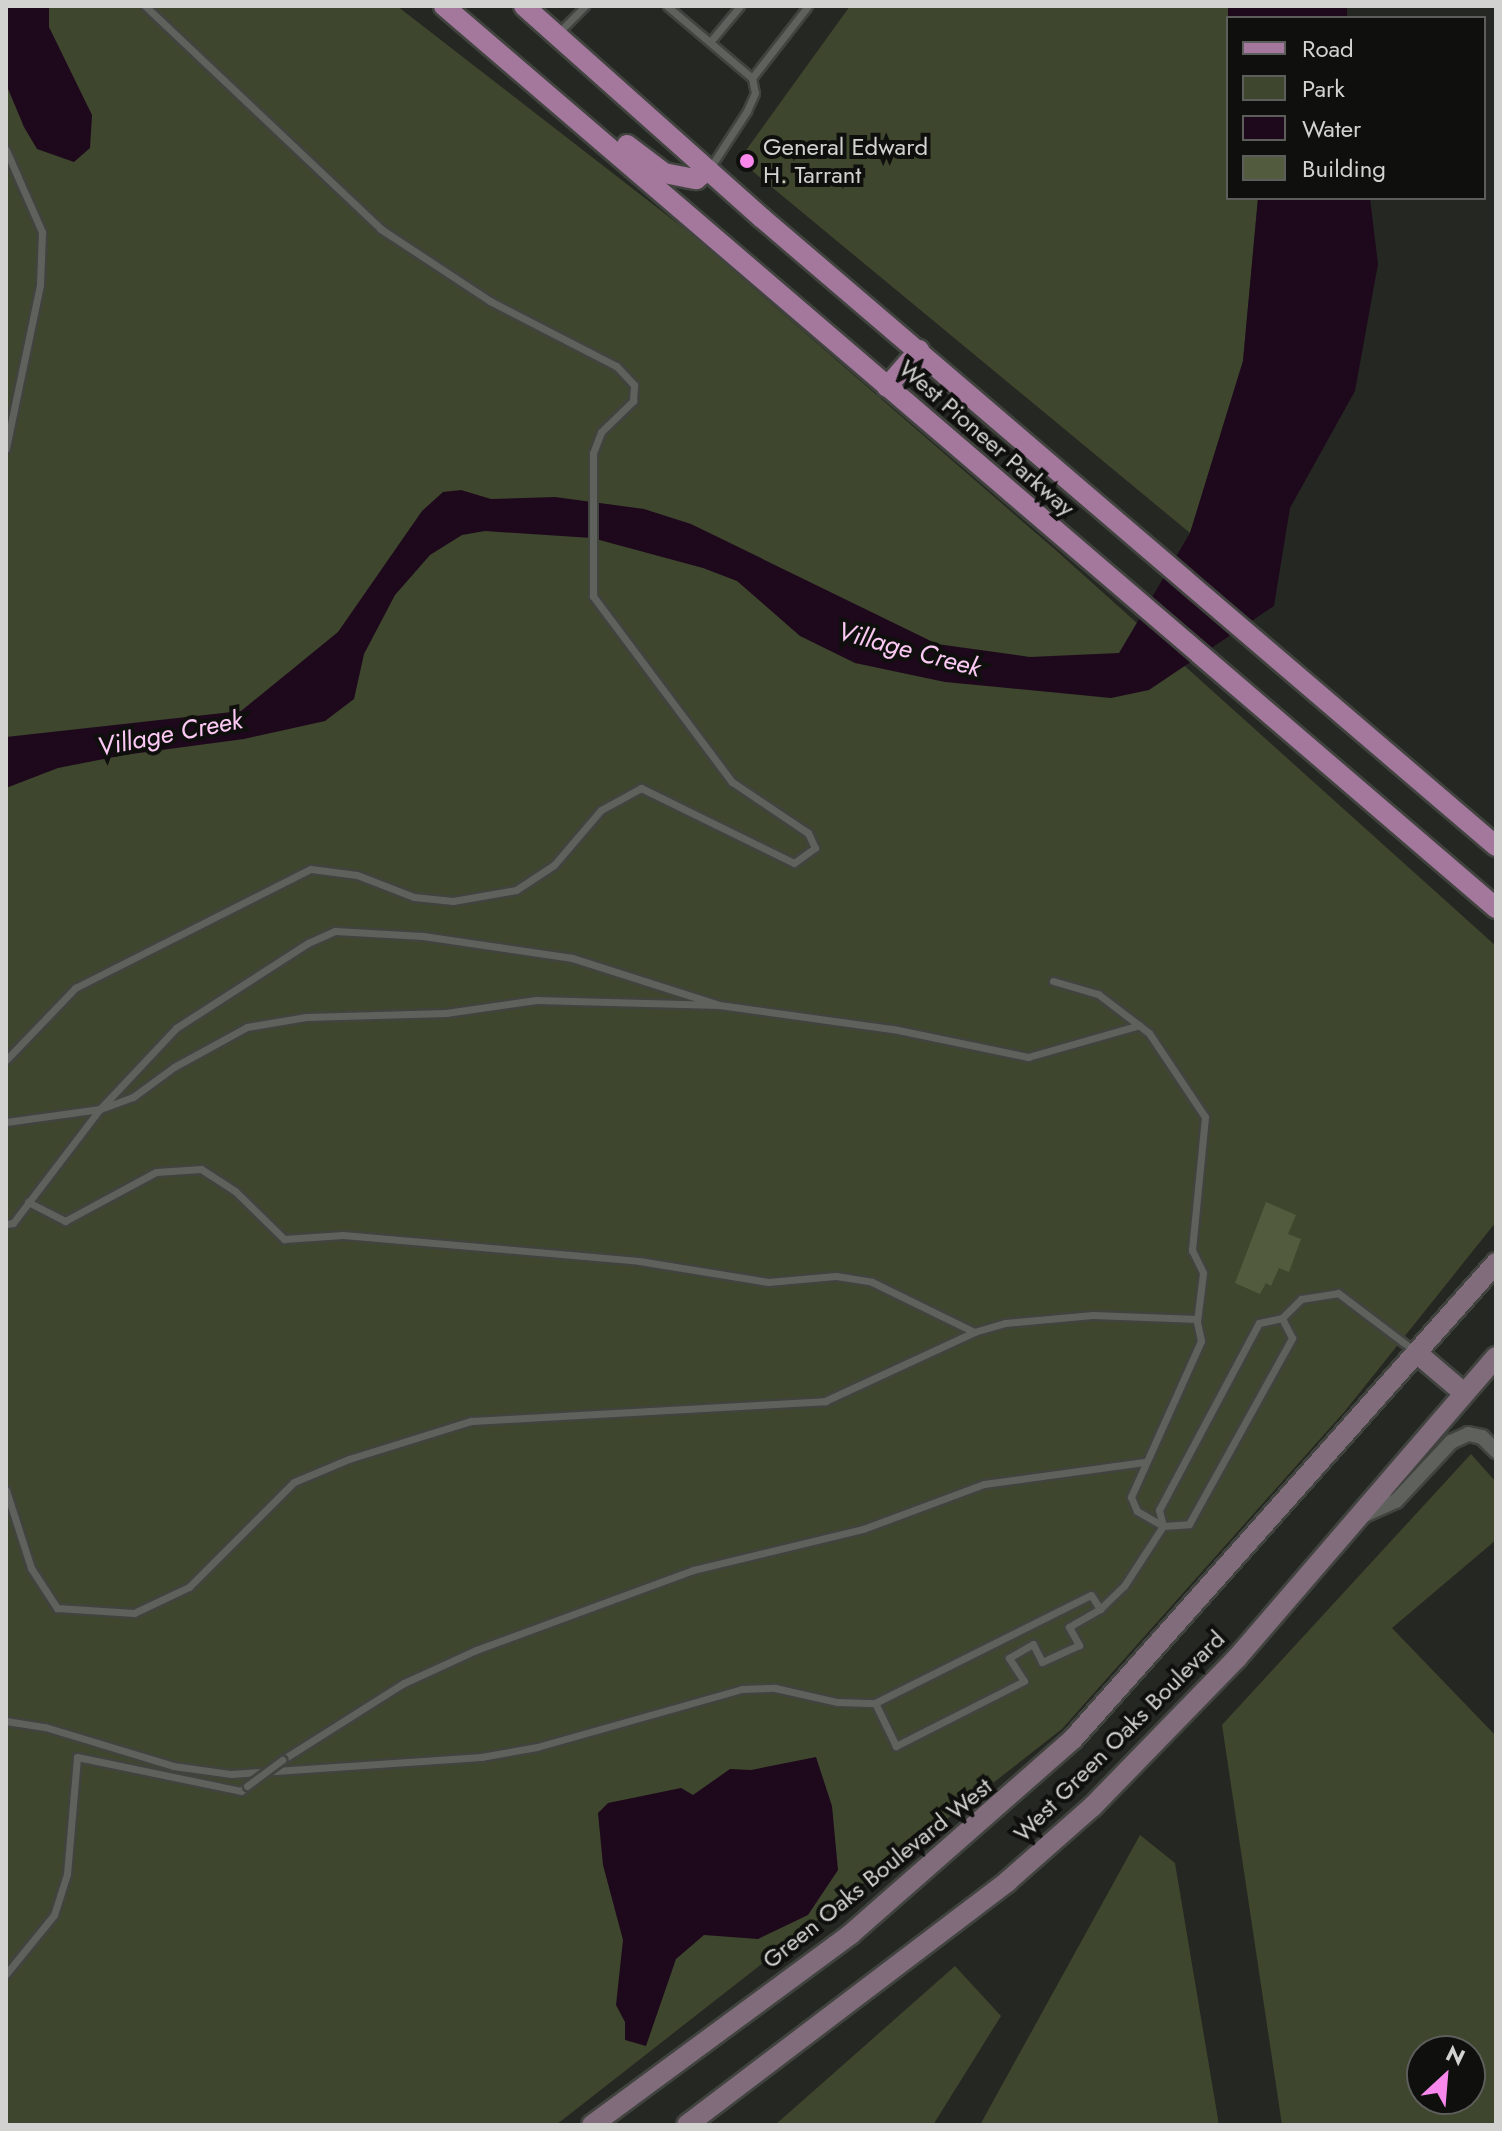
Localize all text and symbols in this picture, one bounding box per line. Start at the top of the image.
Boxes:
legend [1226,16,1486,200]
text: Road [1302,31,1354,66]
text: Park [1302,71,1345,106]
text: Water [1302,111,1361,146]
place label: General Edward H. Tarrant [763,133,928,189]
text: Building [1302,151,1386,186]
marker: General Edward H. Tarrant [738,152,756,170]
street label: West Pioneer Parkway [893,354,1081,522]
water label: Village Creek [834,616,984,684]
water label: Village Creek [95,705,245,763]
street label: West Green Oaks Boulevard [1008,1625,1230,1847]
street label: Green Oaks Boulevard West [757,1772,997,1974]
north arrow [1406,2035,1486,2115]
text: N [1441,2037,1471,2073]

